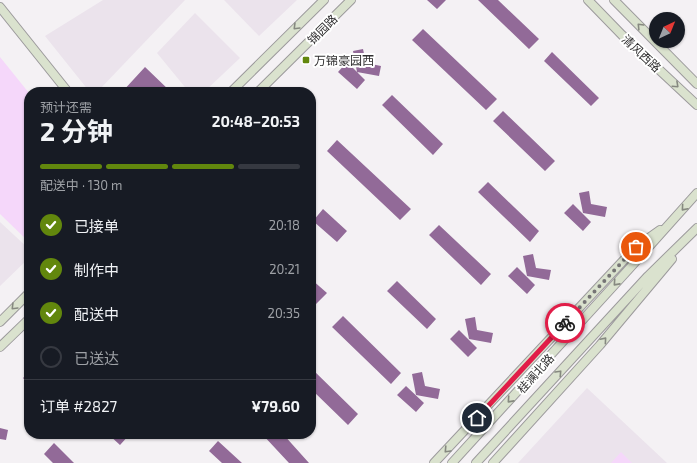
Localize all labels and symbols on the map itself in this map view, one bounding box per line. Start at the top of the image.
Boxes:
street label: 锦园路 [304,11,340,47]
north arrow [649,12,685,48]
one-way arrow [293,22,301,30]
one-way arrow [637,23,645,31]
street label: 清风西路 [620,32,664,74]
place label: 万锦豪园西 [314,53,374,67]
marker: 万锦豪园西 [301,55,311,65]
one-way arrow [671,81,679,88]
one-way arrow [681,203,688,211]
pin [619,230,653,264]
one-way arrow [614,279,621,286]
one-way arrow [12,302,19,310]
courier [545,303,585,343]
one-way arrow [599,338,606,345]
street label: 桂澜北路 [514,350,556,396]
one-way arrow [554,370,561,377]
one-way arrow [507,395,514,403]
pin [460,401,494,435]
one-way arrow [445,445,452,452]

